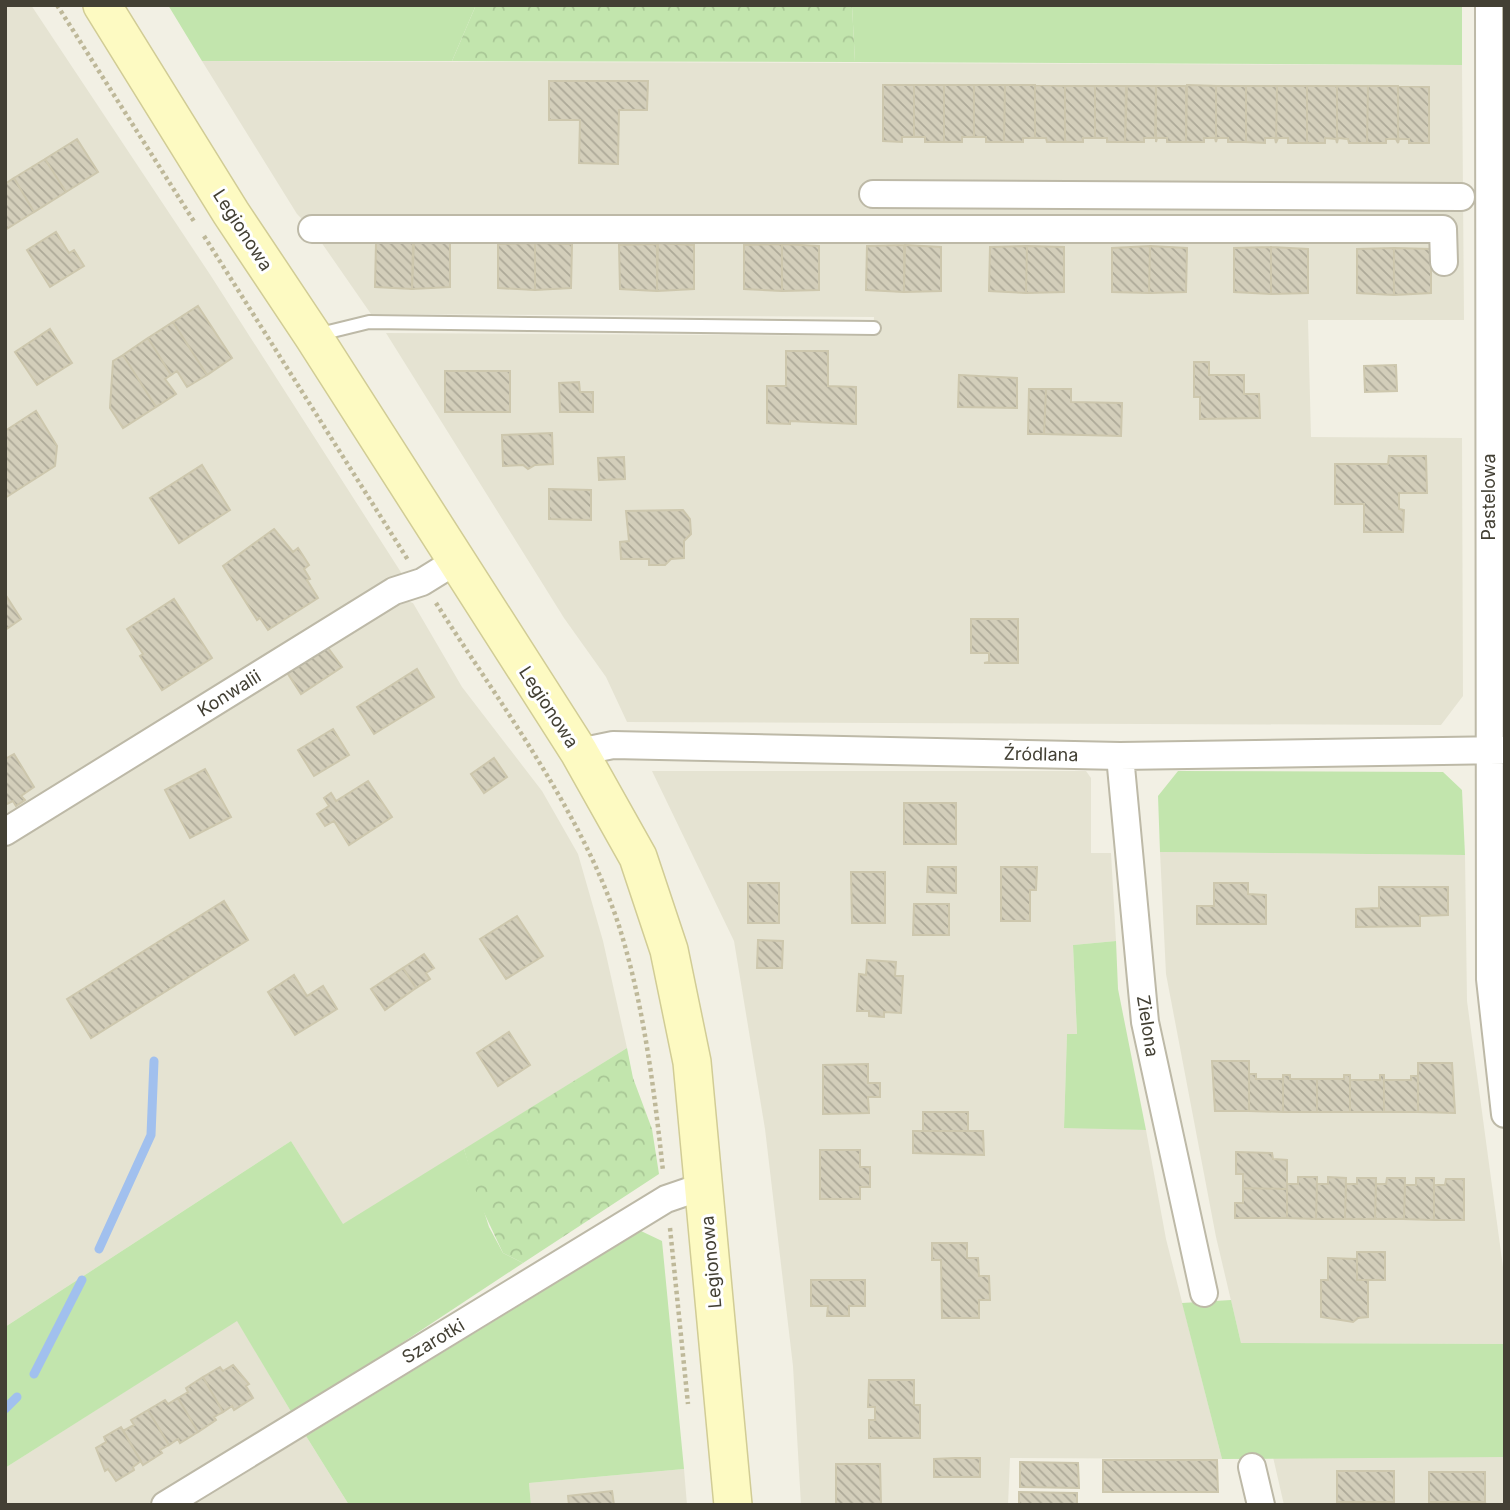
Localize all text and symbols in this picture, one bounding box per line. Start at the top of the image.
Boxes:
street label: Legionowa [209,185,277,275]
street label: Pastelowa [1478,454,1499,540]
street label: Legionowa [515,662,583,752]
street label: Konwalii [193,665,265,721]
street label: Źródlana [1003,742,1079,765]
street label: Zielona [1133,994,1163,1058]
street label: Legionowa [696,1215,726,1309]
street label: Szarotki [398,1314,468,1368]

